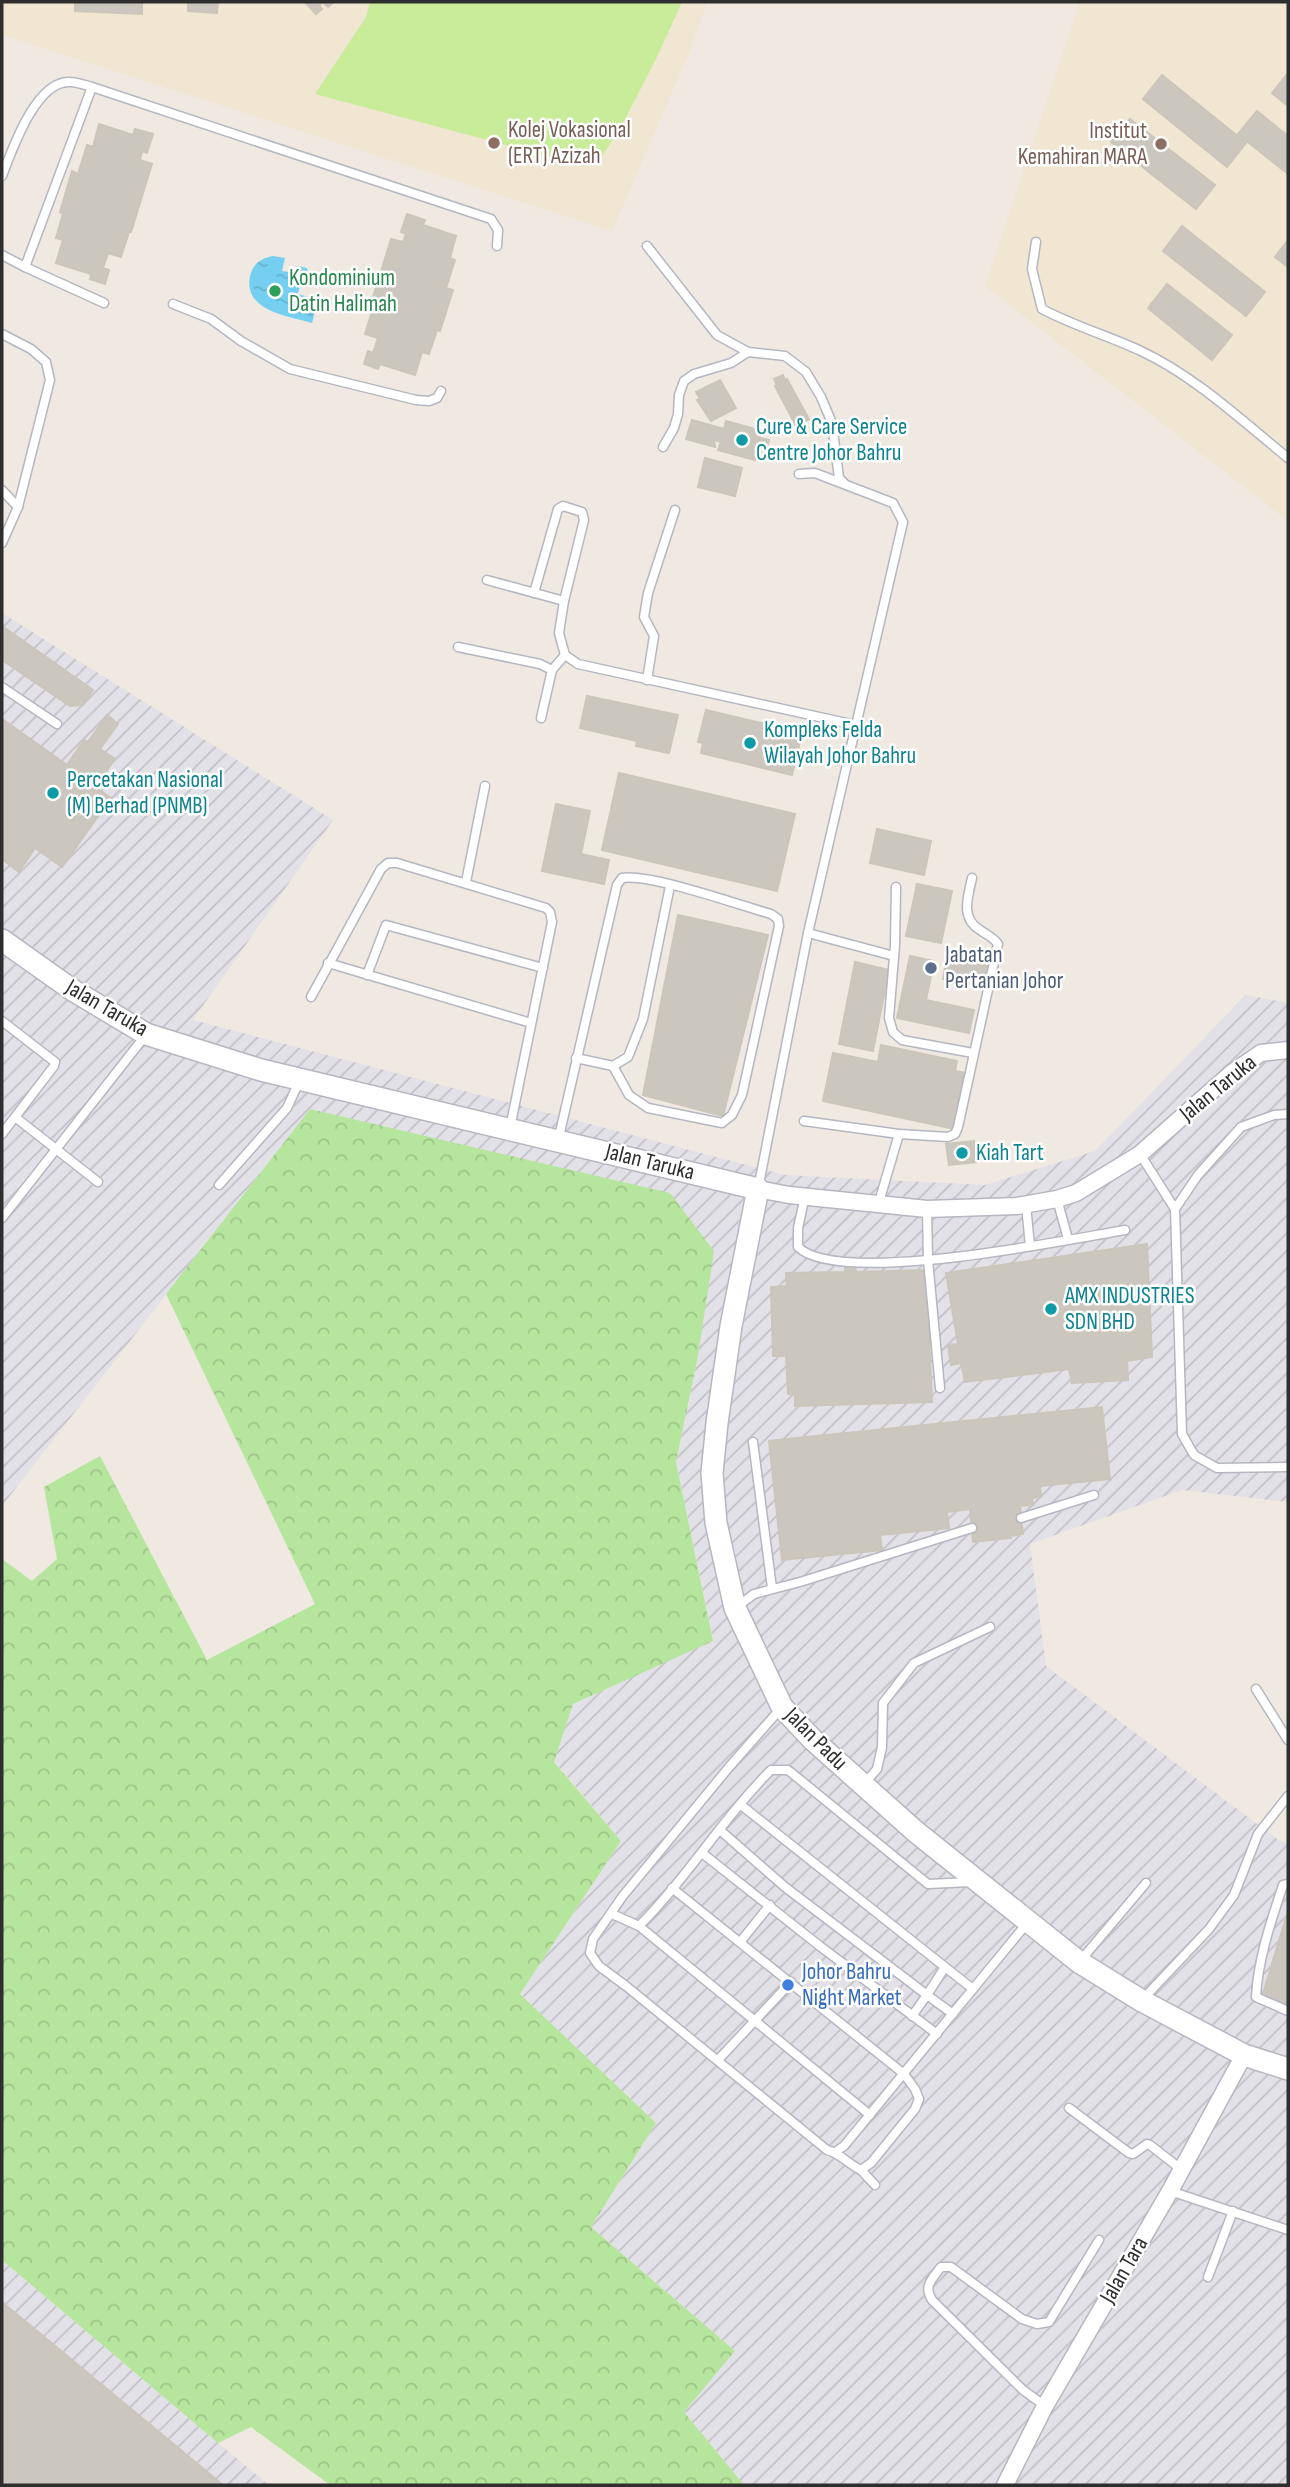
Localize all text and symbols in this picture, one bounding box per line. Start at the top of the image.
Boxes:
place label: Kolej Vokasional (ERT) Azizah [508,116,631,170]
place label: Institut Kemahiran MARA [1018,117,1147,171]
marker: Kolej Vokasional (ERT) Azizah [486,135,502,151]
marker: Institut Kemahiran MARA [1153,136,1169,152]
place label: Kondominium Datin Halimah [289,264,397,318]
marker: Kondominium Datin Halimah [267,283,283,299]
place label: Cure & Care Service Centre Johor Bahru [756,413,907,467]
marker: Cure & Care Service Centre Johor Bahru [734,432,750,448]
place label: Kompleks Felda Wilayah Johor Bahru [764,716,916,770]
marker: Kompleks Felda Wilayah Johor Bahru [742,735,758,751]
place label: Percetakan Nasional (M) Berhad (PNMB) [67,766,223,820]
marker: Percetakan Nasional (M) Berhad (PNMB) [45,785,61,801]
place label: Jabatan Pertanian Johor [944,941,1064,995]
marker: Jabatan Pertanian Johor [923,960,939,976]
street label: Jalan Taruka [60,973,153,1043]
street label: Jalan Taruka [1173,1049,1262,1128]
street label: Jalan Taruka [602,1137,697,1187]
place label: Kiah Tart [976,1139,1044,1167]
marker: Kiah Tart [954,1145,970,1161]
place label: AMX INDUSTRIES SDN BHD [1064,1282,1195,1336]
marker: AMX INDUSTRIES SDN BHD [1043,1301,1059,1317]
street label: Jalan Padu [778,1701,853,1776]
place label: Johor Bahru Night Market [801,1958,902,2012]
marker: Johor Bahru Night Market [780,1977,796,1993]
street label: Jalan Tara [1093,2232,1154,2309]

